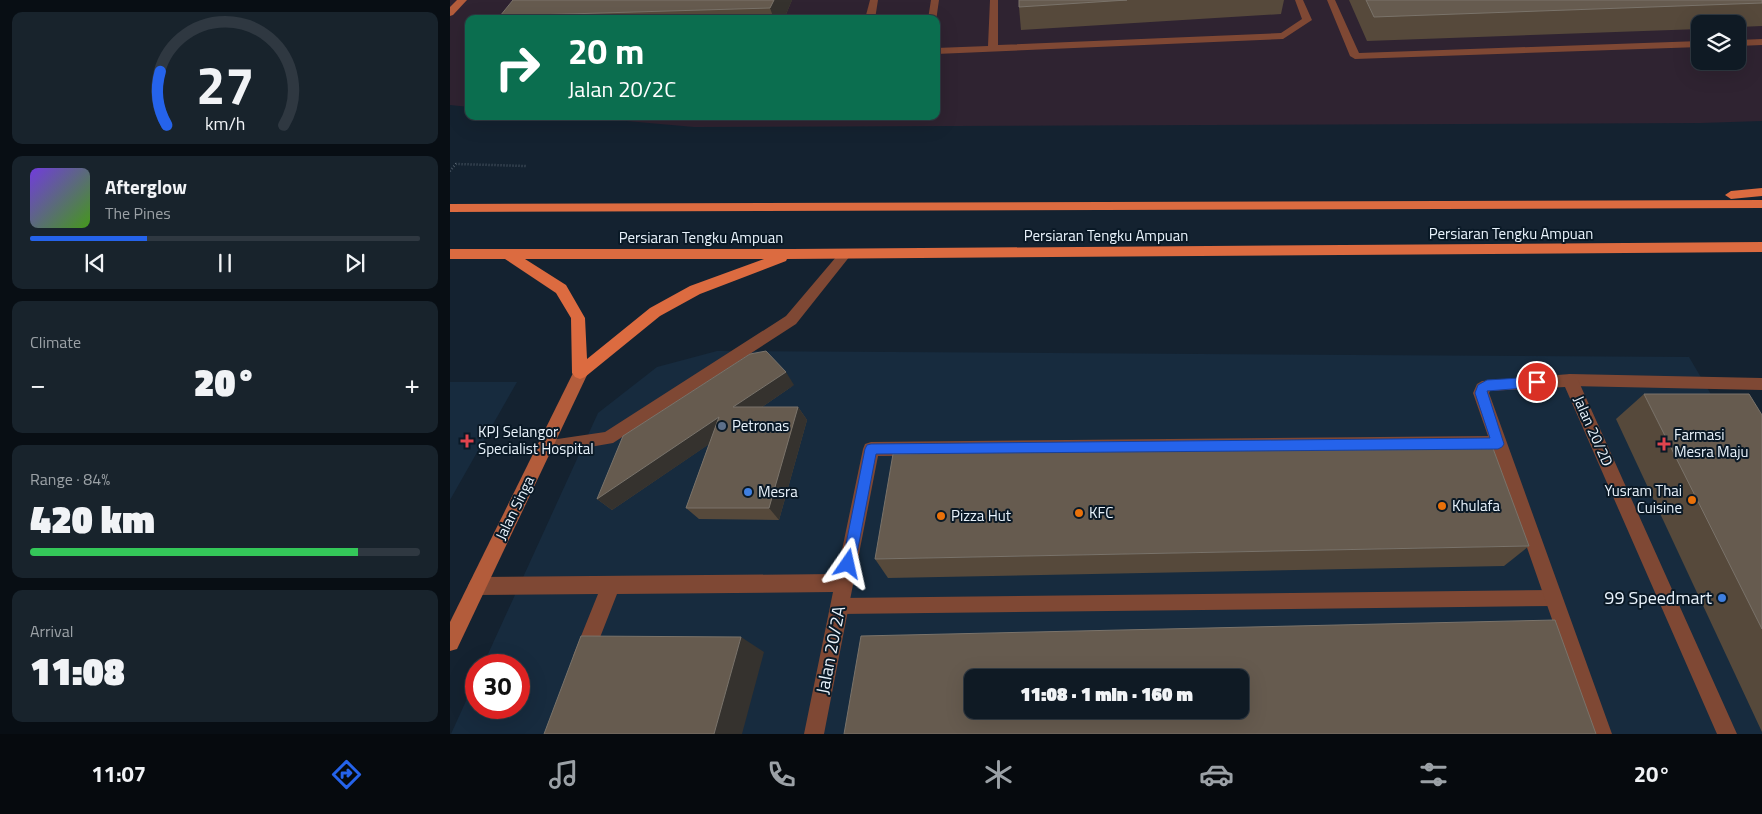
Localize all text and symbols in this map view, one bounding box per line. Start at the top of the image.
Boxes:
map controls [1691,15,1746,70]
button: layers [1691,15,1746,70]
text: 20 m [568,24,644,78]
icon: right [485,35,550,100]
text: 27 [196,45,254,124]
text: Jalan 20/2C [568,72,676,106]
text: km/h [205,110,245,137]
text: Afterglow [105,172,187,201]
text: The Pines [105,201,171,225]
street label: Persiaran Tengku Ampuan [1429,222,1593,245]
street label: Persiaran Tengku Ampuan [1024,224,1188,247]
street label: Persiaran Tengku Ampuan [619,226,783,249]
icon: previous [81,249,109,277]
icon: pause [211,249,239,277]
icon: next [341,249,369,277]
text: Climate [30,330,81,354]
text: 20° [194,353,256,411]
pin [1516,361,1558,403]
text: − [30,362,46,405]
text: + [404,362,420,405]
icon: arrive [1523,368,1551,396]
street label: Jalan 20/2D [1568,392,1619,470]
place label: Petronas [732,414,789,437]
place label: KPJ Selangor Specialist Hospital [478,420,594,460]
marker: Petronas [716,420,728,432]
place label: Farmasi Mesra Maju [1674,423,1748,463]
marker: KPJ Selangor Specialist Hospital [460,434,474,448]
marker: Farmasi Mesra Maju [1658,438,1670,450]
text: Range · 84% [30,467,110,491]
street label: Jalan Singa [489,471,540,544]
place label: Yusram Thai Cuisine [1605,479,1682,519]
place label: Mesra [758,480,798,503]
marker: Mesra [742,486,754,498]
text: 420 km [30,490,155,548]
place label: Khulafa [1452,494,1501,517]
marker: Yusram Thai Cuisine [1686,494,1698,506]
marker: Khulafa [1436,500,1448,512]
place label: KFC [1089,501,1113,524]
place label: Pizza Hut [951,504,1012,527]
marker: KFC [1073,507,1085,519]
marker: Pizza Hut [935,510,947,522]
position arrow [821,537,873,589]
place label: 99 Speedmart [1604,584,1713,611]
marker: 99 Speedmart [1716,592,1728,604]
street label: Jalan 20/2A [809,603,852,696]
text: Arrival [30,619,73,643]
text: 11:08 [30,642,125,700]
speed limit sign: 30 [465,654,530,719]
text: 11:08 · 1 min · 160 m [1020,679,1193,708]
text: 11:07 [91,757,146,791]
icon: directions [329,757,364,792]
icon: music [546,757,581,792]
icon: phone [764,757,799,792]
icon: climate [981,757,1016,792]
icon: car [1199,757,1234,792]
icon: filters [1416,757,1451,792]
text: 20° [1634,757,1671,791]

